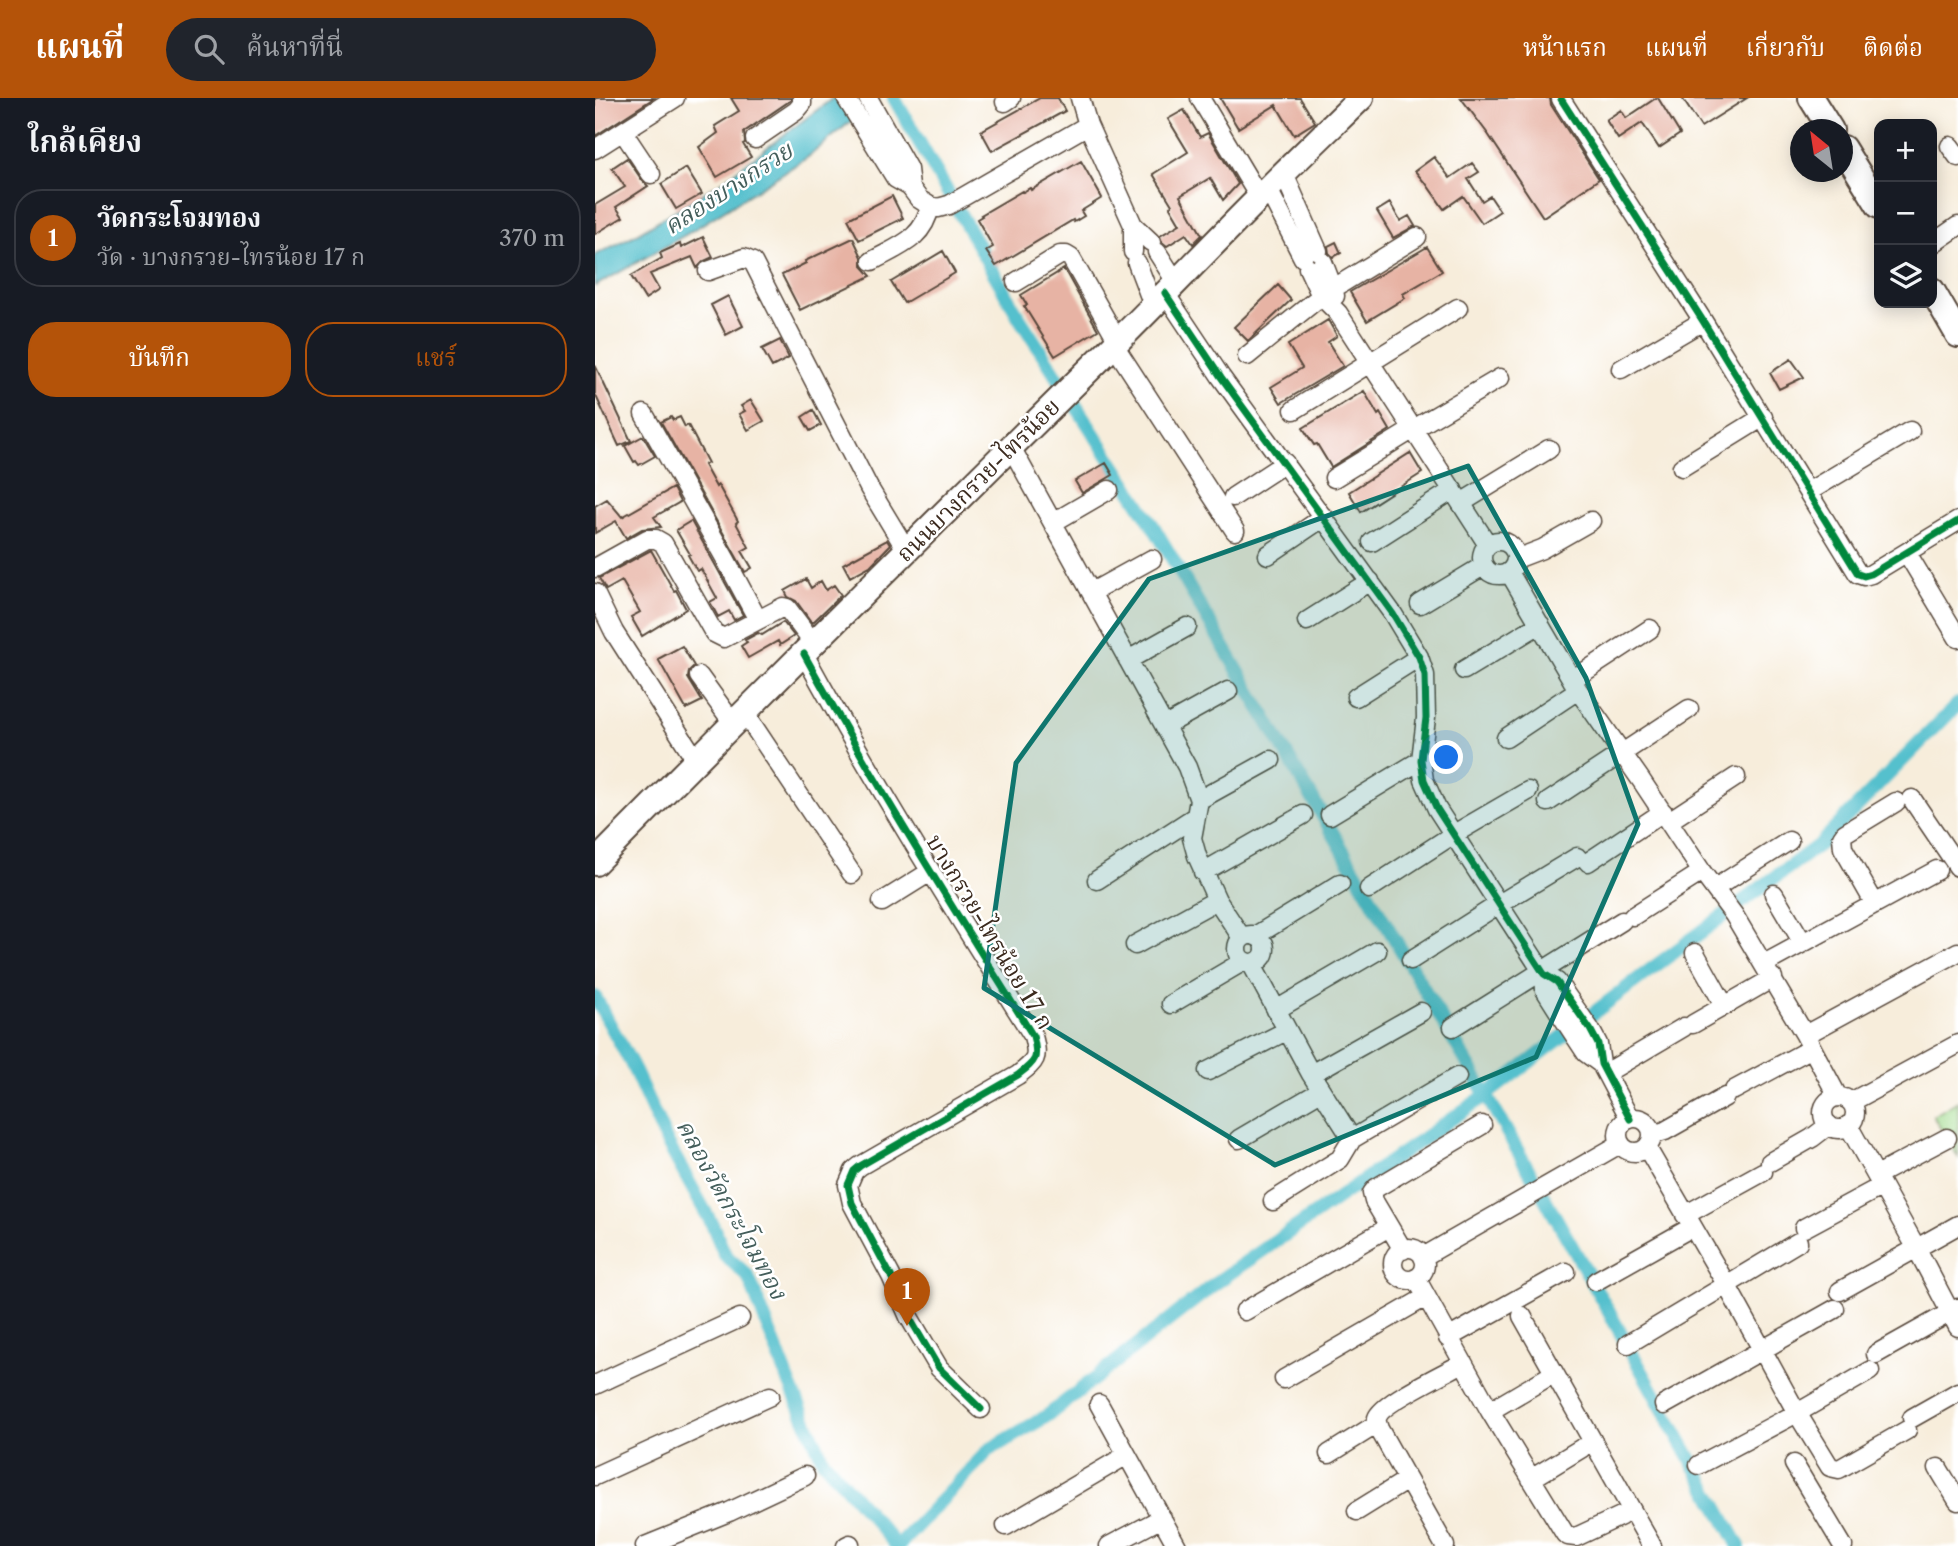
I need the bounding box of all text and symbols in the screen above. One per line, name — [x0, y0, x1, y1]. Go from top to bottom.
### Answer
search box — [166, 18, 656, 81]
text: แผนที่ — [35, 26, 124, 67]
icon: search — [190, 30, 228, 68]
text: ค้นหาที่นี่ — [246, 31, 343, 63]
text: หน้าแรก — [1523, 33, 1607, 62]
text: แผนที่ — [1645, 33, 1708, 62]
text: เกี่ยวกับ — [1746, 33, 1825, 62]
text: ติดต่อ — [1863, 33, 1923, 62]
north arrow — [1790, 119, 1853, 182]
map controls — [1874, 119, 1937, 308]
button: + — [1874, 119, 1937, 182]
text: ใกล้เคียง — [28, 123, 142, 160]
water label: คลองบางกรวย — [658, 135, 799, 240]
button: − — [1874, 182, 1937, 245]
text: วัดกระโจมทอง — [97, 202, 261, 234]
text: 1 — [48, 224, 58, 252]
text: 370 m — [499, 224, 565, 252]
text: วัด · บางกรวย-ไทรน้อย 17 ก — [97, 243, 365, 271]
button: layers — [1874, 245, 1937, 308]
button: บันทึก — [28, 322, 291, 397]
button: แชร์ — [305, 322, 567, 397]
street label: ถนนบางกรวย-ไทรน้อย — [889, 391, 1066, 568]
your location — [1429, 740, 1463, 774]
street label: บางกรวย-ไทรน้อย 17 ก — [921, 828, 1061, 1035]
water label: คลองวัดกระโจมทอง — [670, 1113, 796, 1305]
pin: 1 — [884, 1268, 930, 1326]

